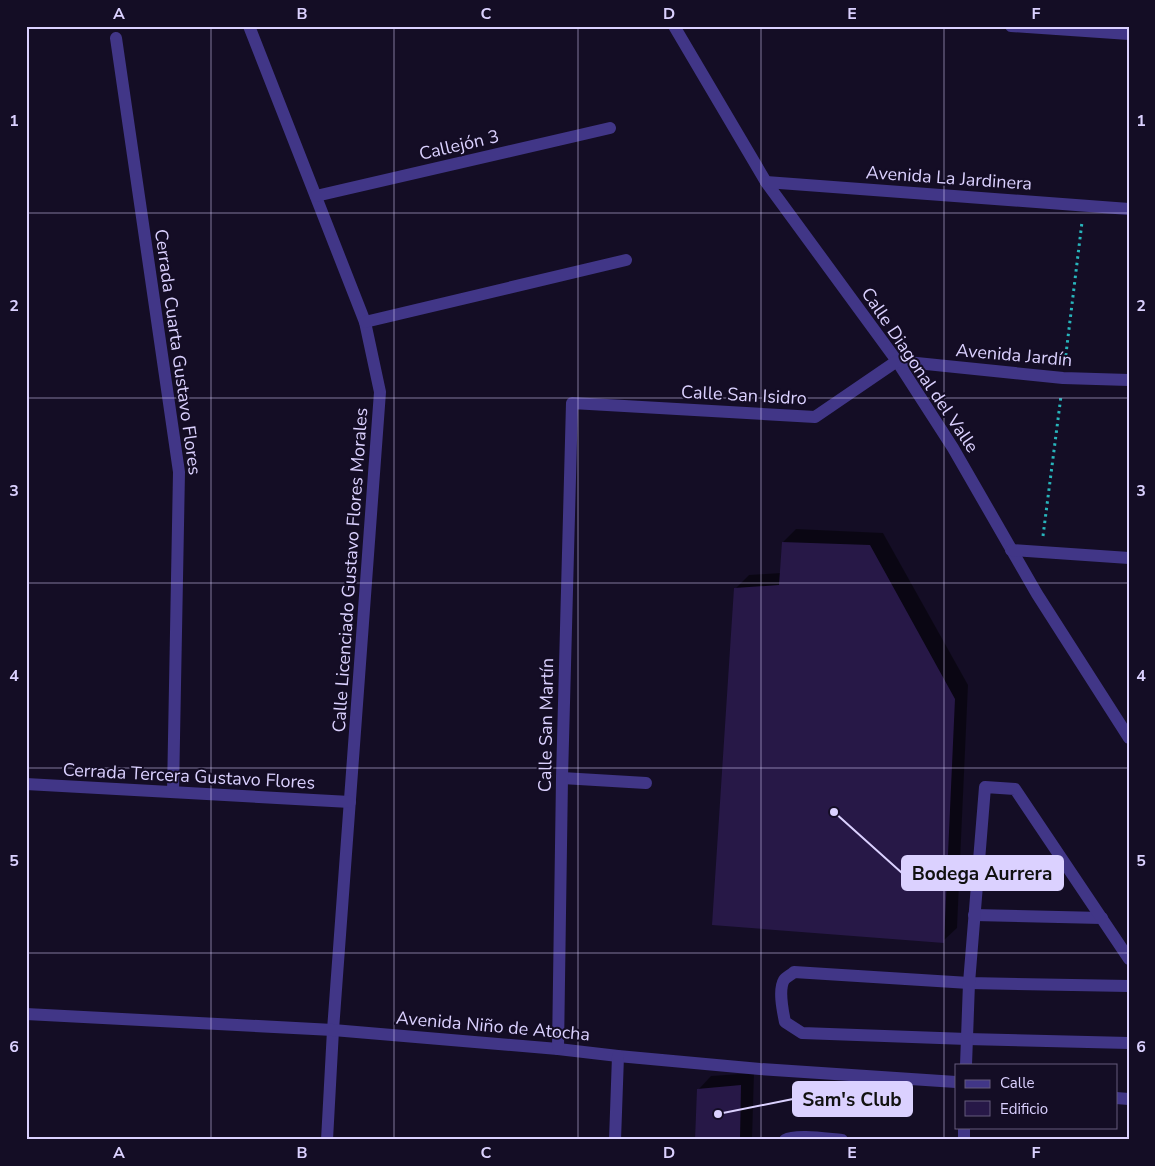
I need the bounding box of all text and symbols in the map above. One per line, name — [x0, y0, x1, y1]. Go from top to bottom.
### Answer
text: A — [113, 3, 125, 25]
text: B — [296, 3, 308, 25]
text: C — [481, 3, 492, 25]
text: D — [663, 3, 675, 25]
text: E — [847, 3, 857, 25]
text: F — [1032, 3, 1041, 25]
text: 1 — [9, 110, 19, 132]
text: 1 — [1136, 110, 1146, 132]
street label: Callejón 3 — [417, 124, 501, 166]
street label: Avenida La Jardinera — [865, 160, 1033, 196]
street label: Cerrada Cuarta Gustavo Flores — [149, 228, 207, 476]
street label: Calle Diagonal del Valle — [856, 283, 984, 457]
text: 2 — [9, 295, 19, 317]
text: 2 — [1136, 295, 1146, 317]
street label: Avenida Jardín — [955, 338, 1073, 372]
street label: Calle San Isidro — [681, 380, 807, 410]
street label: Calle Licenciado Gustavo Flores Morales — [327, 407, 373, 733]
text: 3 — [9, 480, 19, 502]
text: 3 — [1136, 480, 1146, 502]
street label: Calle San Martín — [533, 658, 559, 792]
text: 4 — [9, 665, 19, 687]
text: 4 — [1136, 665, 1146, 687]
street label: Cerrada Tercera Gustavo Flores — [62, 757, 316, 795]
text: 5 — [9, 850, 19, 872]
text: 5 — [1136, 850, 1146, 872]
callout: Bodega Aurrera — [902, 856, 1063, 890]
text: Bodega Aurrera — [912, 861, 1052, 887]
street label: Avenida Niño de Atocha — [395, 1006, 591, 1046]
text: 6 — [9, 1036, 19, 1058]
text: 6 — [1136, 1036, 1146, 1058]
legend — [955, 1064, 1118, 1128]
text: Calle — [1000, 1073, 1035, 1093]
callout: Sam's Club — [793, 1082, 912, 1116]
text: Sam's Club — [802, 1087, 902, 1113]
text: Edificio — [1000, 1099, 1048, 1119]
text: A — [113, 1142, 125, 1164]
text: B — [296, 1142, 308, 1164]
text: C — [481, 1142, 492, 1164]
text: D — [663, 1142, 675, 1164]
text: E — [847, 1142, 857, 1164]
text: F — [1032, 1142, 1041, 1164]

